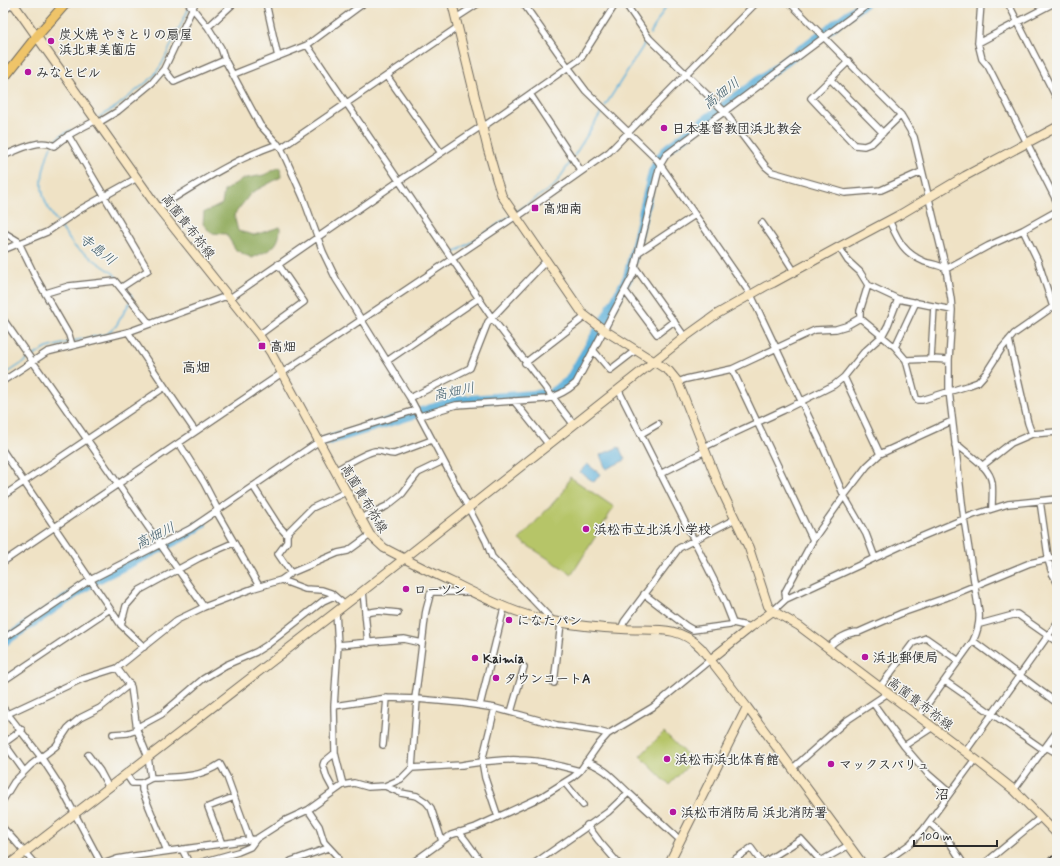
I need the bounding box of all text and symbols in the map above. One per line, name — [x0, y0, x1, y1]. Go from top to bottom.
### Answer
place label: 炭火焼 やきとりの扇屋 浜北東美薗店 — [59, 27, 193, 59]
marker: 炭火焼 やきとりの扇屋 浜北東美薗店 — [46, 36, 56, 46]
place label: みなとビル — [36, 65, 101, 82]
marker: みなとビル — [23, 67, 33, 77]
water label: 高畑川 — [699, 74, 744, 114]
place label: 日本基督教団浜北教会 — [672, 121, 802, 138]
marker: 日本基督教団浜北教会 — [659, 123, 669, 133]
street label: 高薗貴布祢線 — [157, 191, 219, 264]
place label: 高畑南 — [543, 201, 582, 218]
marker: 高畑南 — [530, 203, 540, 213]
water label: 寺島川 — [75, 230, 119, 270]
place label: 高畑 — [270, 339, 296, 356]
marker: 高畑 — [257, 341, 267, 351]
district label: 高畑 — [182, 359, 210, 377]
water label: 高畑川 — [432, 379, 477, 405]
street label: 高薗貴布祢線 — [336, 461, 392, 537]
water label: 高畑川 — [133, 519, 178, 553]
place label: 浜松市立北浜小学校 — [594, 522, 711, 539]
marker: 浜松市立北浜小学校 — [581, 524, 591, 534]
place label: ローソン — [414, 582, 466, 599]
marker: ローソン — [401, 584, 411, 594]
place label: になたパン — [517, 613, 582, 630]
marker: になたパン — [504, 615, 514, 625]
place label: 浜北郵便局 — [873, 650, 938, 667]
place label: Kaimia — [483, 651, 525, 668]
marker: 浜北郵便局 — [860, 652, 870, 662]
marker: Kaimia — [470, 653, 480, 663]
place label: タウンコートA — [504, 671, 591, 688]
marker: タウンコートA — [491, 673, 501, 683]
street label: 高薗貴布祢線 — [884, 674, 957, 735]
place label: 浜松市浜北体育館 — [675, 752, 779, 769]
marker: 浜松市浜北体育館 — [662, 754, 672, 764]
place label: マックスバリュ — [839, 757, 930, 774]
marker: マックスバリュ — [826, 759, 836, 769]
district label: 沼 — [935, 786, 949, 804]
place label: 浜松市消防局 浜北消防署 — [681, 805, 828, 822]
marker: 浜松市消防局 浜北消防署 — [668, 807, 678, 817]
scale bar — [914, 822, 997, 848]
text: 100 m — [920, 829, 952, 845]

